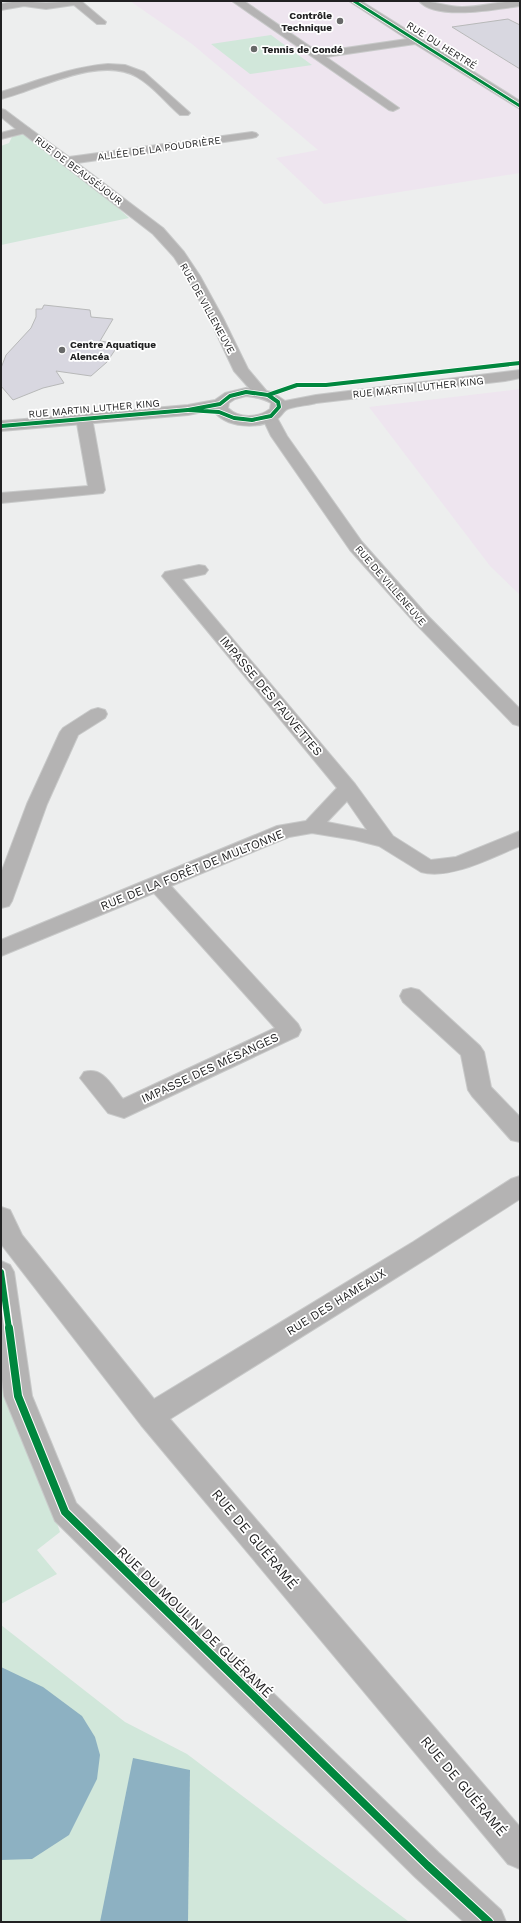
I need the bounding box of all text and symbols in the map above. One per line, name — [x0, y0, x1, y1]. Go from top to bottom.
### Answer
place label: Contrôle Technique — [281, 10, 332, 33]
marker: Contrôle Technique — [335, 16, 345, 26]
street label: RUE DU HERTRÉ — [405, 19, 479, 71]
marker: Tennis de Condé — [249, 44, 259, 54]
place label: Tennis de Condé — [262, 44, 343, 55]
street label: RUE DE BEAUSÉJOUR — [33, 134, 125, 207]
street label: ALLÉE DE LA POUDRIÈRE — [97, 134, 221, 163]
street label: RUE DE VILLENEUVE — [178, 261, 237, 355]
place label: Centre Aquatique Alencéa — [70, 339, 156, 362]
marker: Centre Aquatique Alencéa — [57, 345, 67, 355]
street label: RUE MARTIN LUTHER KING — [352, 375, 484, 400]
street label: RUE MARTIN LUTHER KING — [28, 397, 160, 420]
street label: RUE DE VILLENEUVE — [353, 543, 428, 627]
street label: IMPASSE DES FAUVETTES — [217, 633, 325, 759]
street label: RUE DE LA FORÊT DE MULTONNE — [98, 827, 286, 913]
street label: IMPASSE DES MÉSANGES — [139, 1030, 281, 1106]
street label: RUE DES HAMEAUX — [284, 1266, 388, 1338]
street label: RUE DE GUÉRAMÉ — [209, 1486, 301, 1592]
street label: RUE DU MOULIN DE GUÉRAMÉ — [114, 1543, 276, 1701]
street label: RUE DE GUÉRAMÉ — [418, 1733, 510, 1839]

